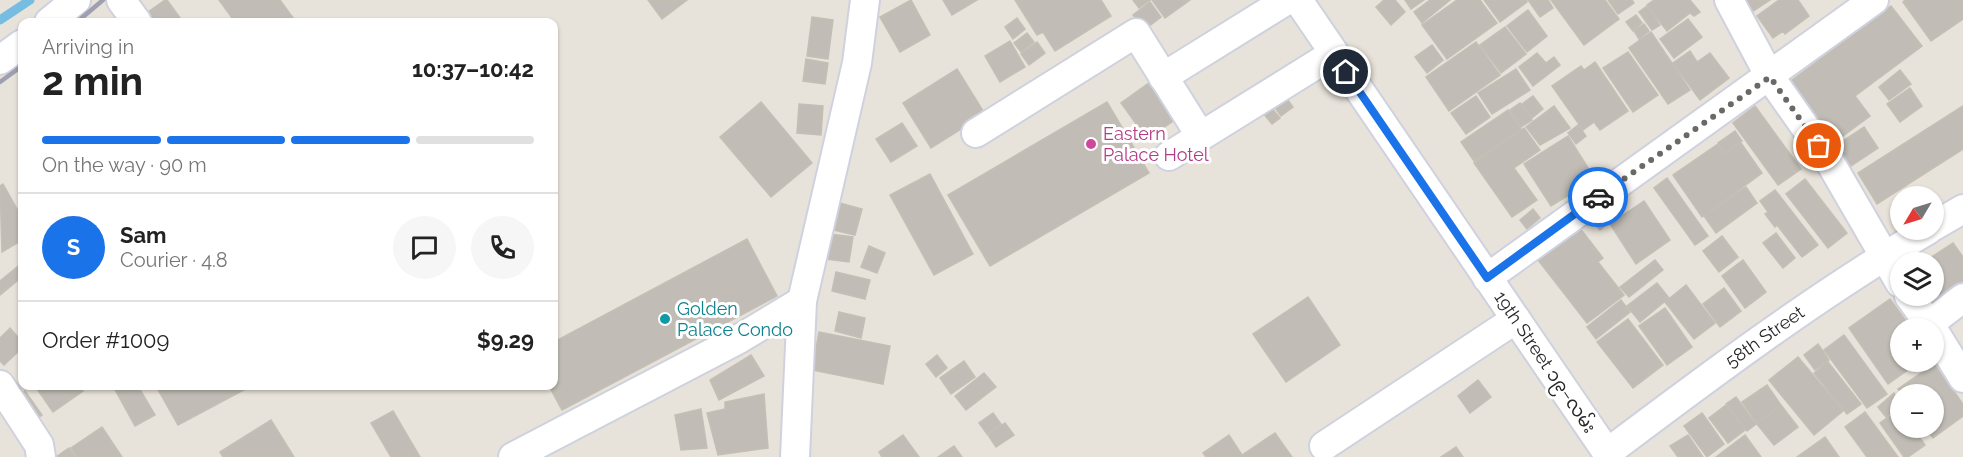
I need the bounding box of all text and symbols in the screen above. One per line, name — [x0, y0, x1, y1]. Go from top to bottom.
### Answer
text: Arriving in — [42, 35, 134, 59]
pin — [1320, 46, 1371, 97]
icon: home — [1329, 55, 1362, 88]
text: 10:37–10:42 — [412, 56, 534, 82]
text: 2 min — [42, 58, 143, 104]
pin — [1793, 120, 1844, 171]
place label: Eastern Palace Hotel — [1103, 123, 1209, 165]
icon: bag — [1802, 129, 1835, 162]
marker: Eastern Palace Hotel — [1084, 137, 1098, 151]
text: On the way · 90 m — [42, 153, 207, 177]
courier — [1568, 167, 1628, 227]
icon: car — [1582, 181, 1615, 214]
north arrow — [1890, 186, 1944, 240]
map controls — [1890, 186, 1944, 438]
button: chat — [393, 216, 456, 279]
button: phone — [471, 216, 534, 279]
text: Sam — [120, 222, 167, 248]
text: S — [67, 234, 80, 260]
text: Courier · 4.8 — [120, 248, 228, 272]
button: layers — [1890, 252, 1944, 306]
street label: 19th Street ၁၉−လမ်း — [1486, 286, 1602, 439]
place label: Golden Palace Condo — [677, 298, 793, 340]
street label: 58th Street — [1721, 301, 1808, 371]
marker: Golden Palace Condo — [658, 312, 672, 326]
button: + — [1890, 318, 1944, 372]
text: Order #1009 — [42, 327, 169, 353]
text: $9.29 — [477, 327, 534, 353]
button: − — [1890, 384, 1944, 438]

